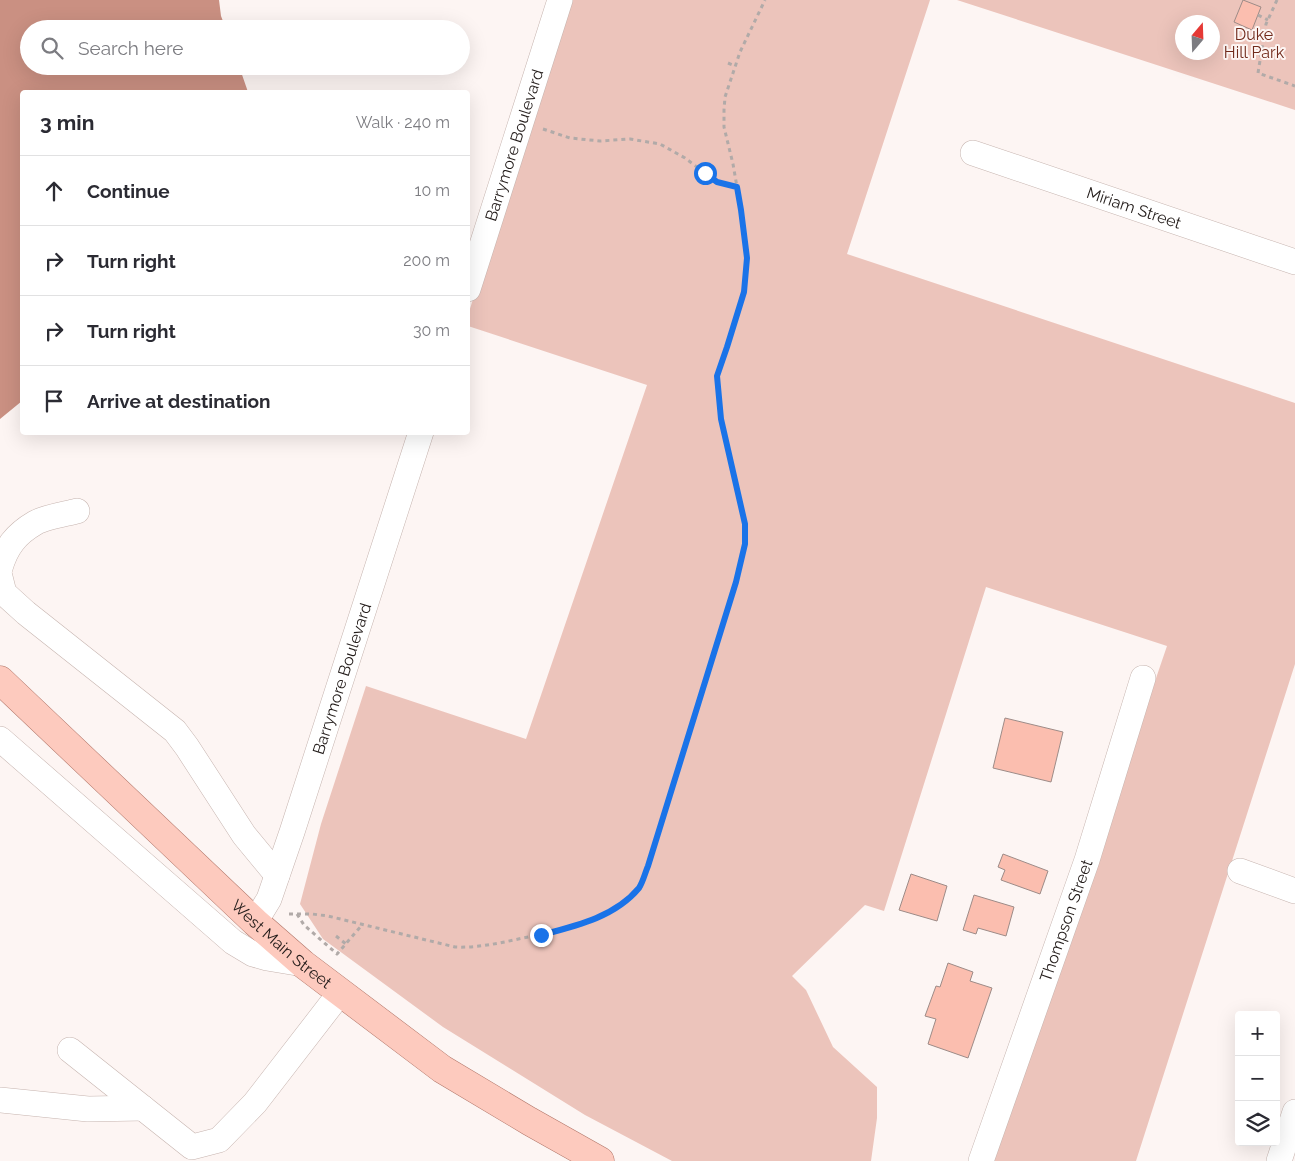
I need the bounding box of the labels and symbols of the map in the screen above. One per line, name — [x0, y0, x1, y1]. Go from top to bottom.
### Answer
north arrow — [1175, 15, 1220, 60]
park label: Duke Hill Park — [1224, 25, 1285, 62]
street label: Barrymore Boulevard — [481, 67, 547, 223]
route start — [694, 162, 717, 185]
street label: Miriam Street — [1084, 183, 1184, 233]
street label: Barrymore Boulevard — [309, 601, 375, 757]
street label: Thompson Street — [1036, 856, 1097, 984]
street label: West Main Street — [227, 896, 336, 993]
route end — [530, 924, 553, 947]

